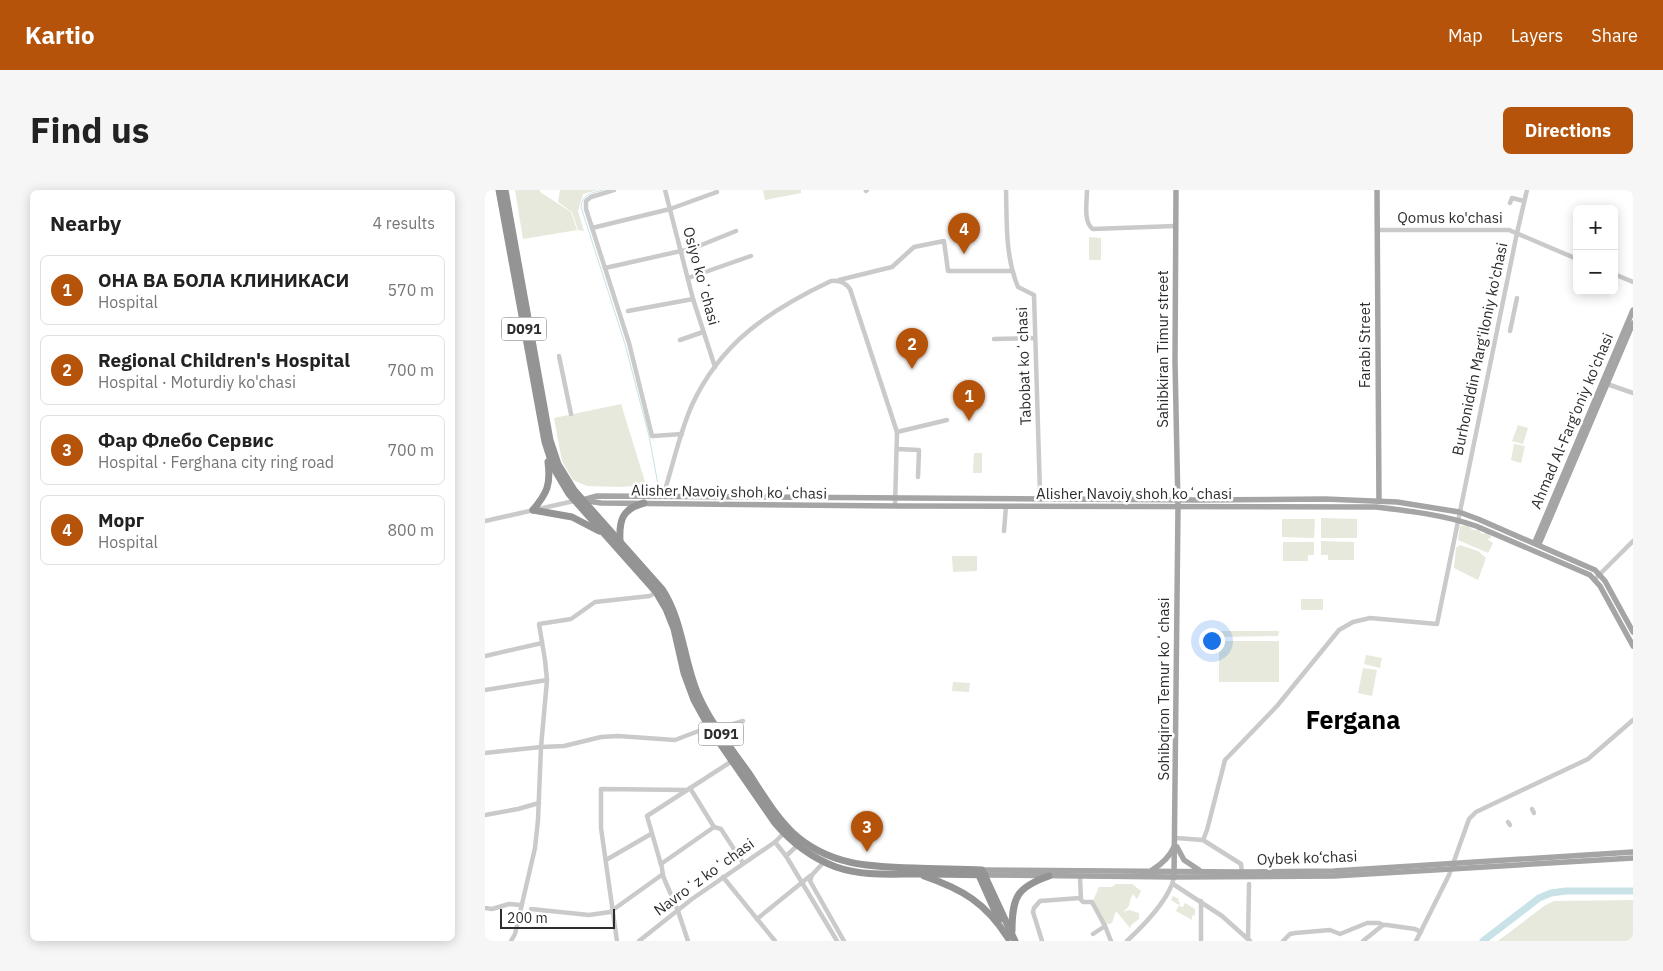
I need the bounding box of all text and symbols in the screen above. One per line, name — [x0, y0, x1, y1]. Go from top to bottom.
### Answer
text: Kartio — [25, 19, 95, 51]
text: Map — [1448, 24, 1483, 47]
text: Layers — [1511, 24, 1563, 47]
text: Share — [1591, 24, 1638, 47]
text: Find us — [30, 107, 149, 153]
button: Directions — [1503, 107, 1633, 154]
map controls — [1573, 205, 1618, 295]
button: + — [1573, 205, 1618, 250]
street label: Qomus ko'chasi — [1397, 208, 1503, 227]
text: Nearby — [50, 209, 121, 237]
text: 4 results — [372, 213, 435, 233]
pin: 4 — [948, 213, 980, 254]
street label: Osiyo koʻchasi — [679, 225, 724, 327]
street label: Burhoniddin Marg'iloniy ko'chasi — [1448, 241, 1511, 457]
button: − — [1573, 250, 1618, 295]
text: ОНА ВА БОЛА КЛИНИКАСИ — [98, 268, 349, 292]
street label: Sahibkiran Timur street — [1153, 270, 1172, 428]
text: 1 — [62, 280, 72, 300]
text: 570 m — [387, 280, 434, 300]
text: Hospital — [98, 292, 158, 312]
street label: Farabi Street — [1355, 302, 1374, 388]
street label: Tabobat koʻchasi — [1012, 307, 1035, 425]
road number: D091 — [501, 318, 547, 340]
pin: 2 — [896, 328, 928, 369]
street label: Ahmad Al-Farg'oniy ko'chasi — [1526, 330, 1617, 512]
text: Regional Children's Hospital — [98, 348, 350, 372]
text: 2 — [62, 360, 72, 380]
text: 700 m — [387, 360, 434, 380]
text: Hospital · Moturdiy ko'chasi — [98, 372, 296, 392]
pin: 1 — [953, 380, 985, 421]
text: Фар Флебо Сервис — [98, 428, 274, 452]
text: 3 — [62, 440, 72, 460]
text: 700 m — [387, 440, 434, 460]
text: Hospital · Ferghana city ring road — [98, 452, 334, 472]
street label: Alisher Navoiy shoh koʻchasi — [631, 480, 827, 503]
street label: Alisher Navoiy shoh koʻchasi — [1036, 484, 1232, 503]
text: Морг — [98, 508, 144, 532]
text: 4 — [62, 520, 72, 540]
text: 800 m — [387, 520, 434, 540]
text: Hospital — [98, 532, 158, 552]
street label: Sohibqiron Temur koʻchasi — [1154, 597, 1173, 781]
your location — [1199, 628, 1225, 654]
district label: Fergana — [1306, 703, 1400, 736]
road number: D091 — [699, 722, 743, 746]
pin: 3 — [851, 811, 883, 852]
street label: Navroʻz koʻchasi — [650, 834, 758, 919]
street label: Oybek ko‘chasi — [1256, 846, 1358, 869]
scale bar — [500, 906, 615, 929]
text: 200 m — [507, 909, 548, 927]

